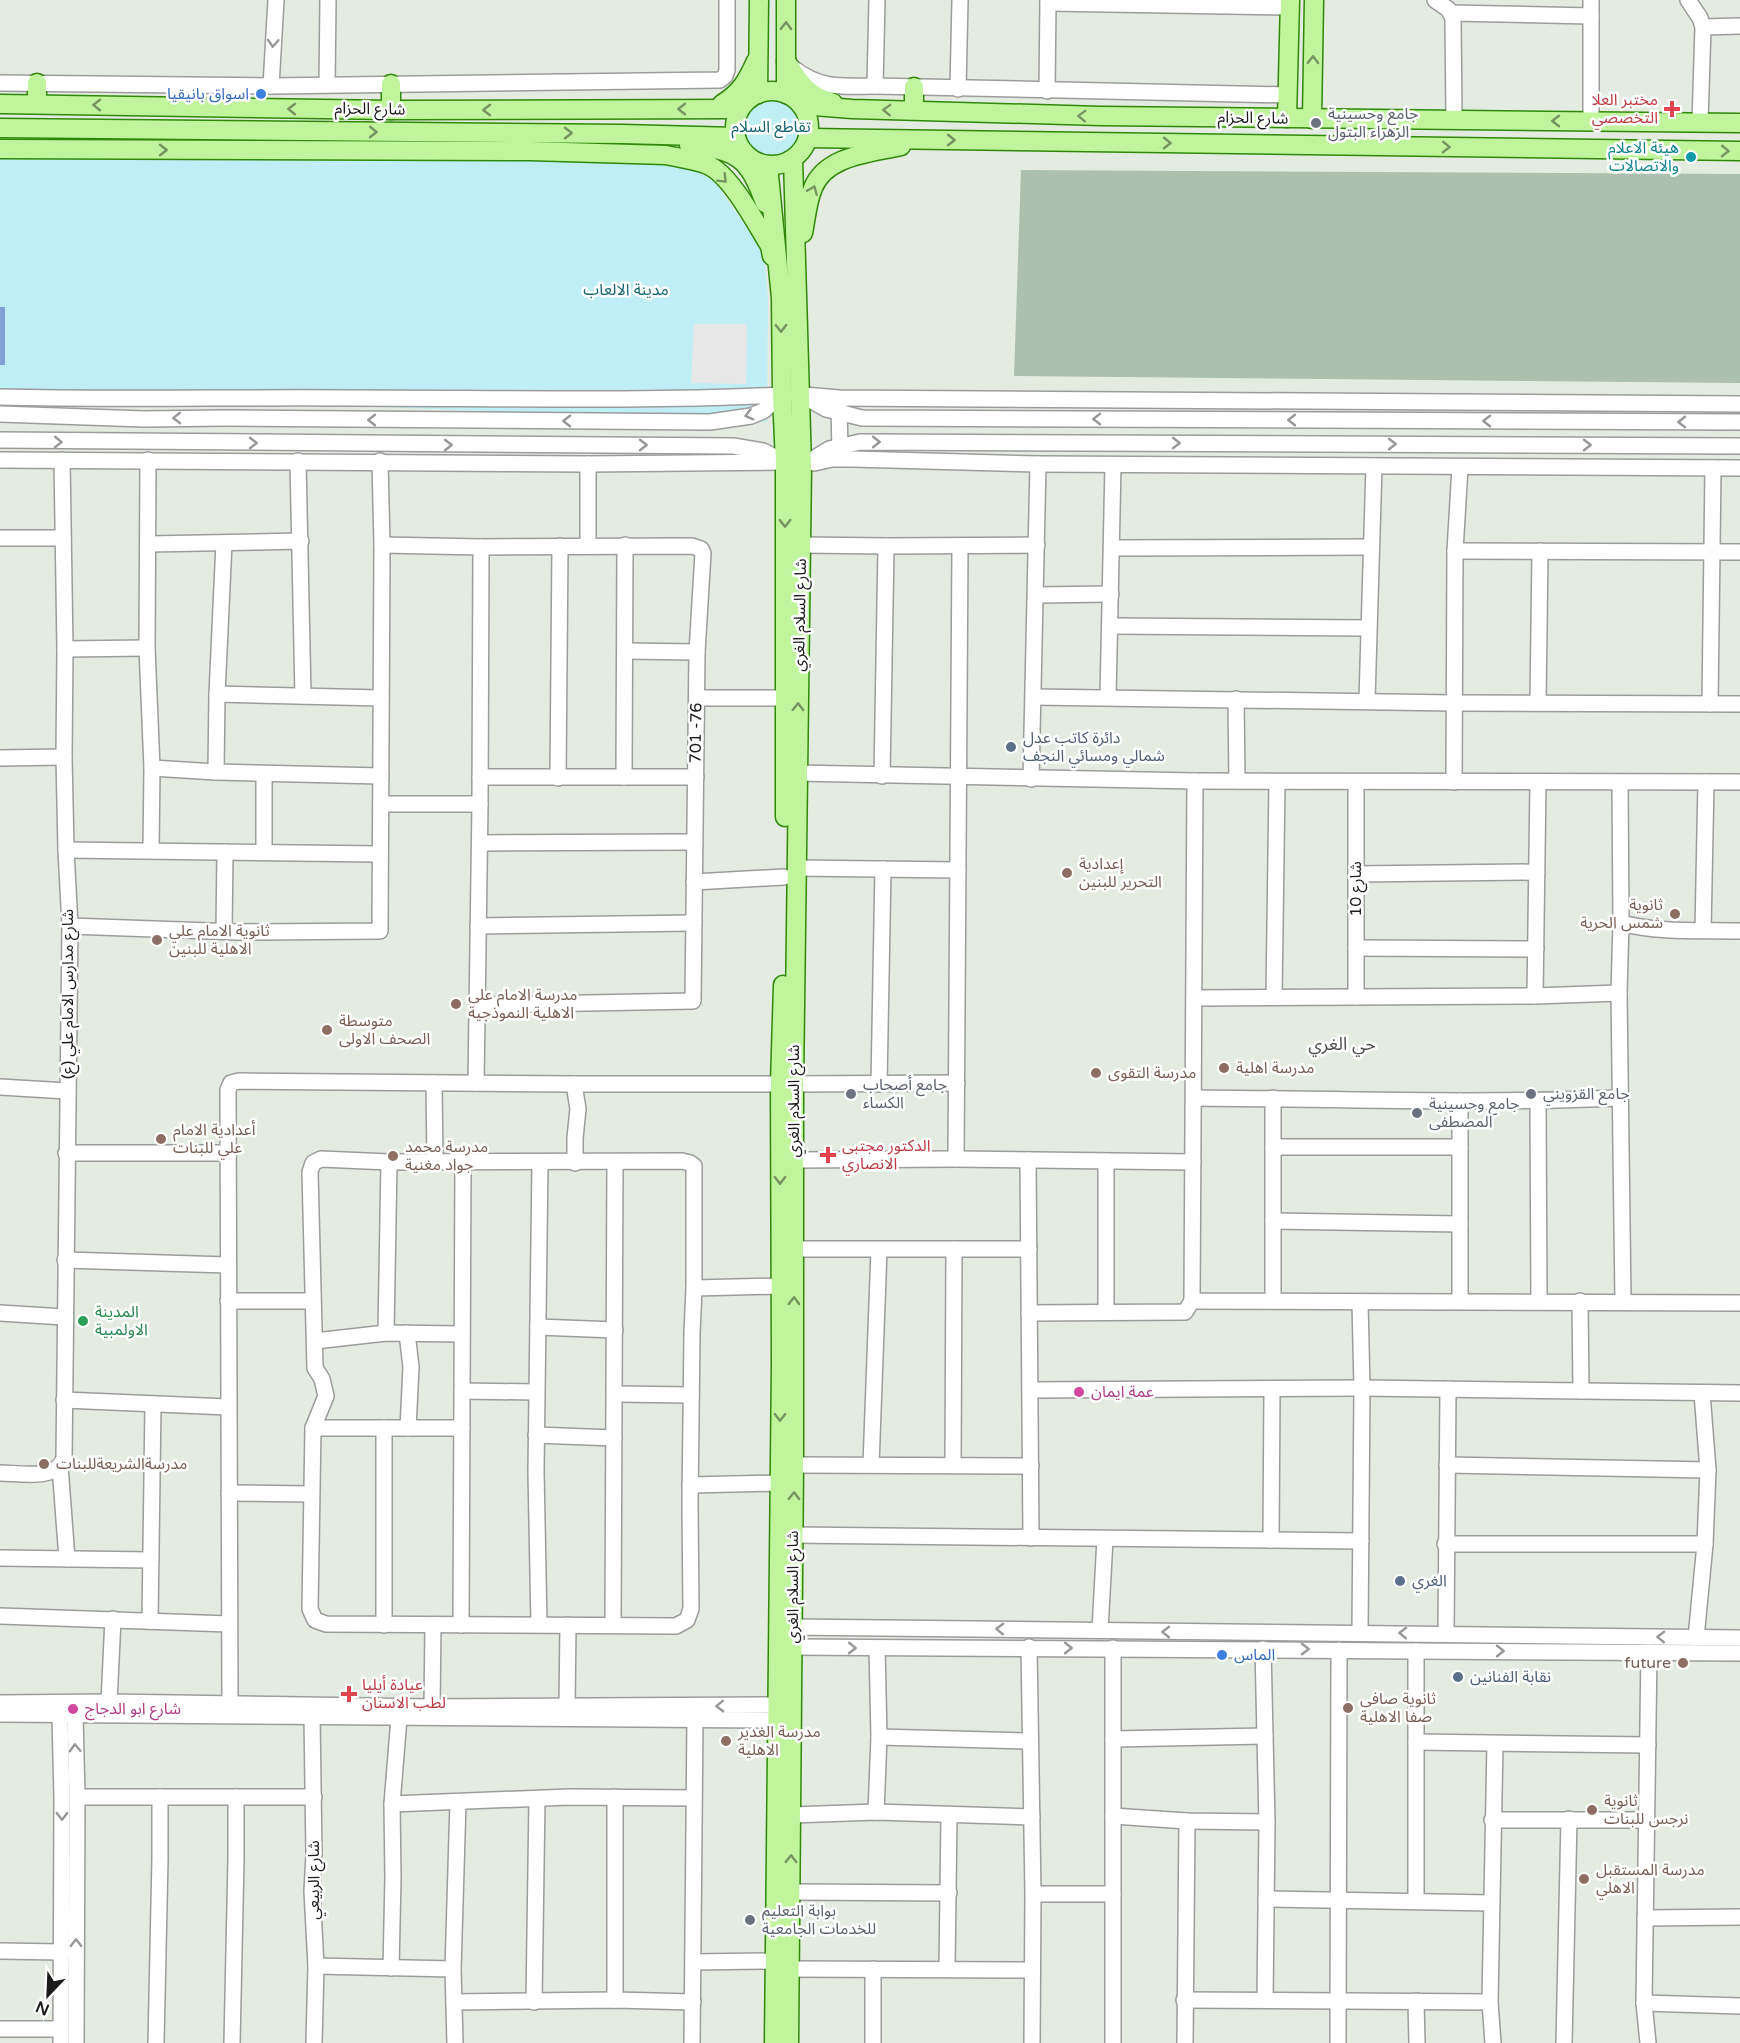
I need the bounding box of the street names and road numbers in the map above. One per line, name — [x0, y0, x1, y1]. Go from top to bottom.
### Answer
street label: شارع الحزام — [334, 98, 406, 122]
street label: شارع الحزام — [1217, 107, 1289, 131]
street label: شارع السلام الغري — [789, 558, 813, 672]
street label: 701 -76 — [685, 703, 707, 763]
street label: شارع 10 — [1346, 861, 1368, 917]
street label: شارع مدارس الامام علي (ع) — [58, 909, 80, 1079]
street label: شارع السلام الغري — [784, 1044, 806, 1158]
street label: شارع السلام الغري — [783, 1530, 805, 1644]
street label: شارع الربيعي — [304, 1840, 326, 1920]

